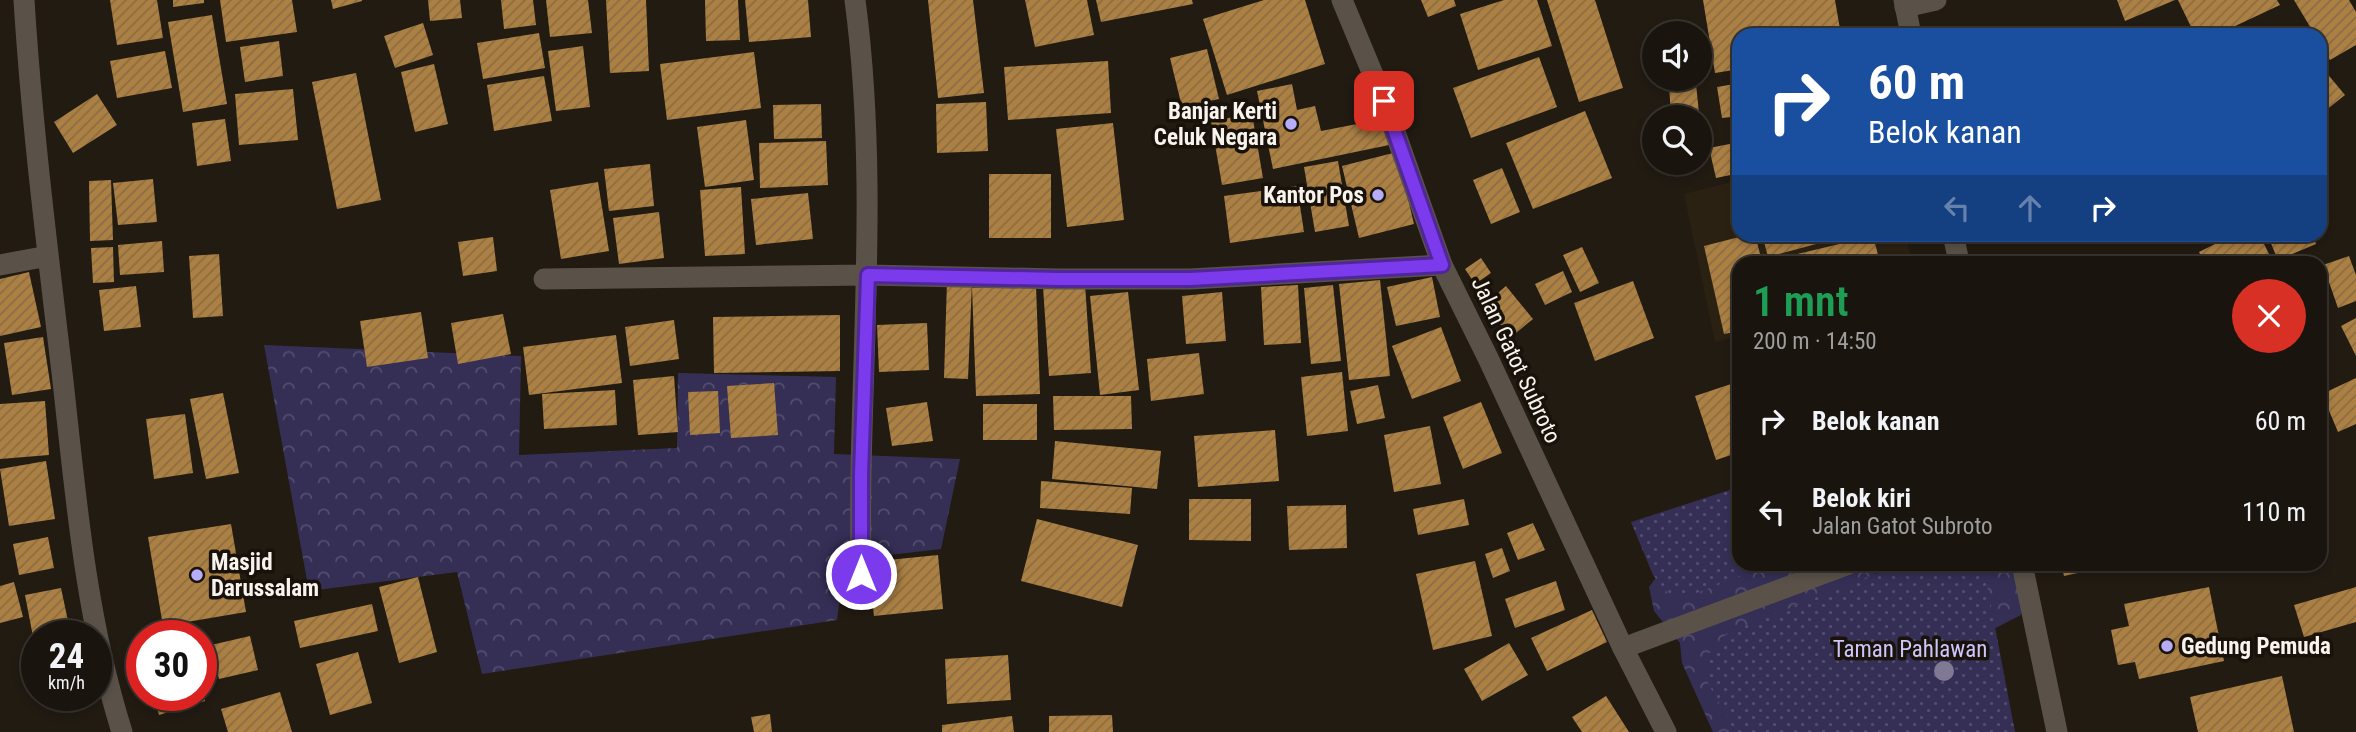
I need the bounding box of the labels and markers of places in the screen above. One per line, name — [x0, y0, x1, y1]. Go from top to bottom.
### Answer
pin — [1354, 71, 1414, 131]
place label: Banjar Kerti Celuk Negara — [1154, 98, 1277, 151]
marker: Banjar Kerti Celuk Negara — [1283, 116, 1299, 132]
place label: Kantor Pos — [1263, 182, 1364, 209]
marker: Kantor Pos — [1370, 187, 1386, 203]
place label: Masjid Darussalam — [211, 549, 319, 602]
marker: Masjid Darussalam — [189, 567, 205, 583]
place label: Gedung Pemuda — [2181, 633, 2331, 660]
marker: Gedung Pemuda — [2159, 638, 2175, 654]

